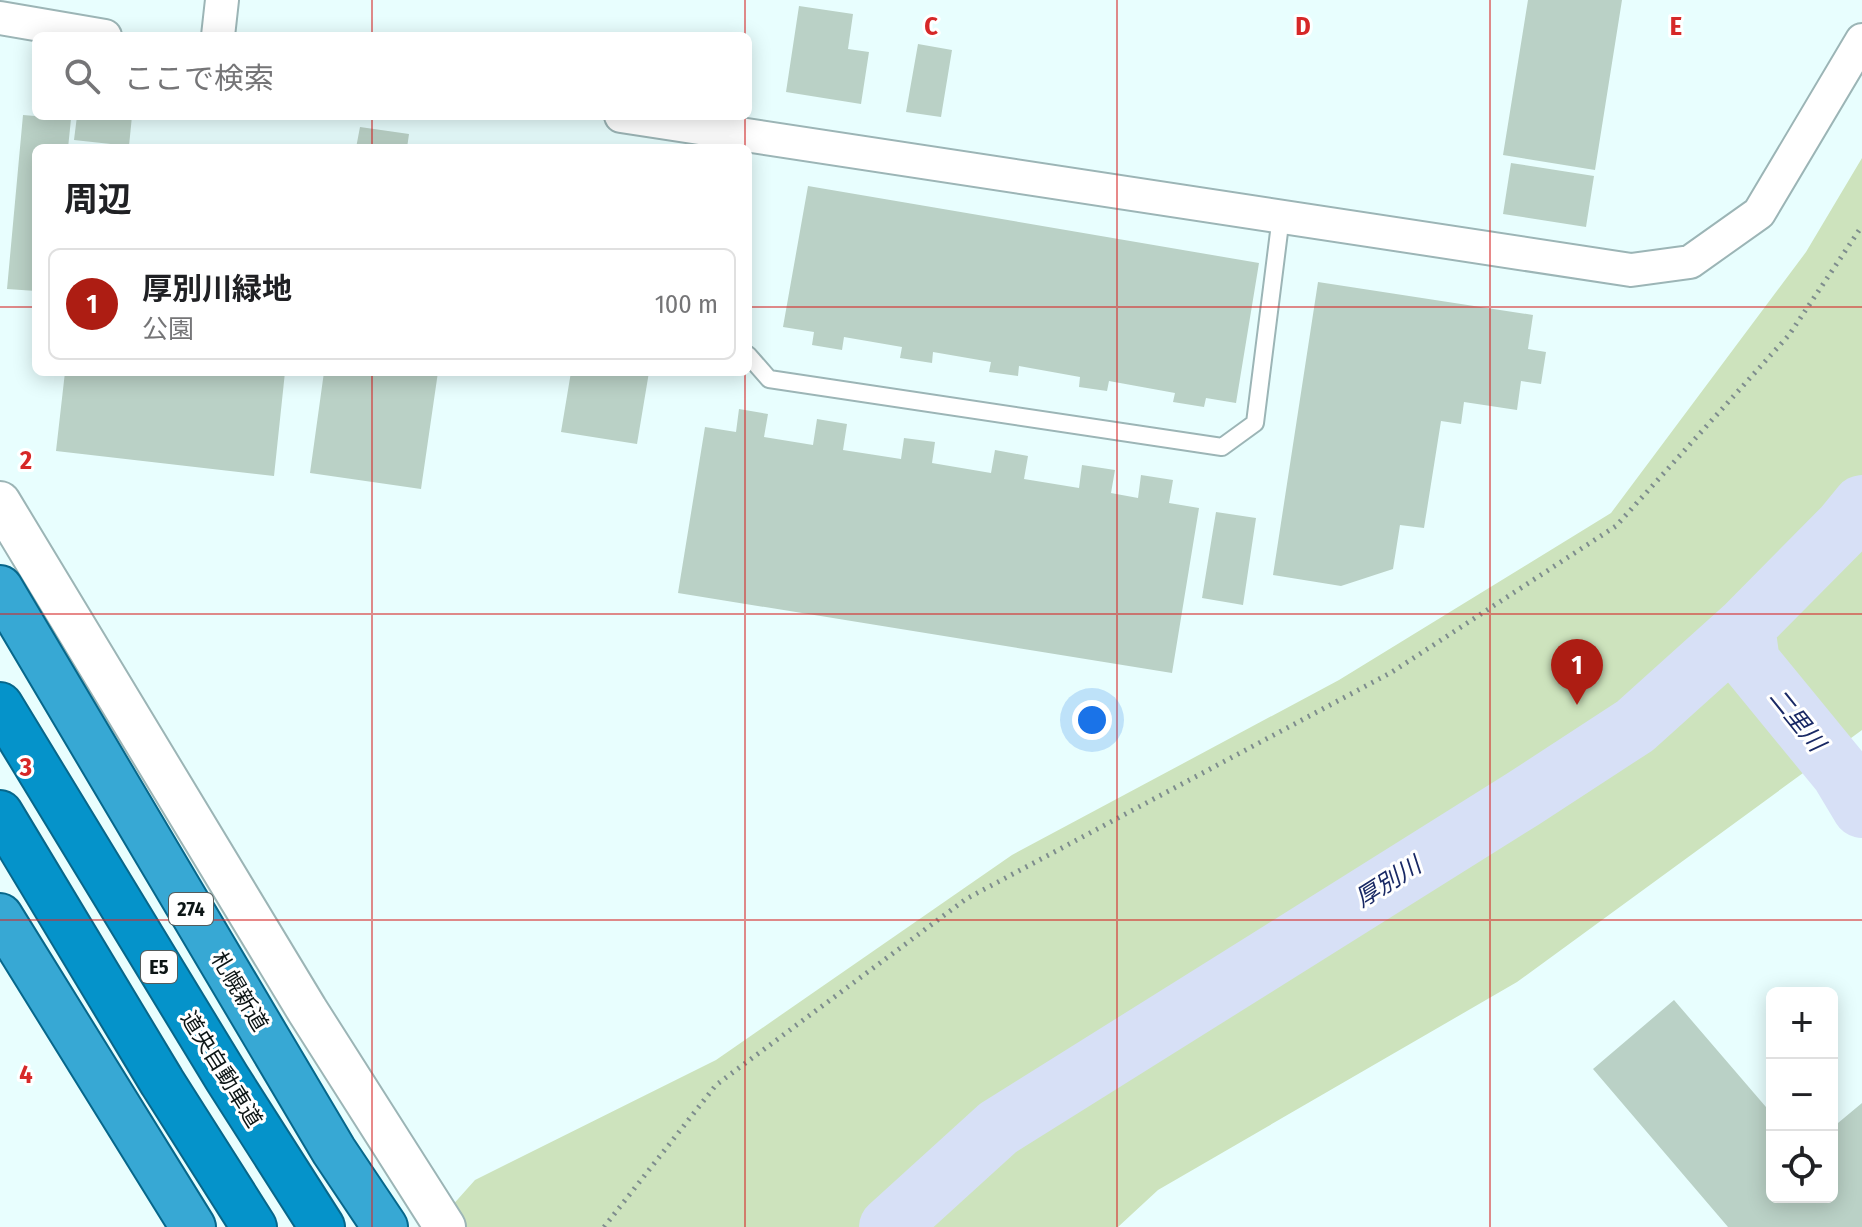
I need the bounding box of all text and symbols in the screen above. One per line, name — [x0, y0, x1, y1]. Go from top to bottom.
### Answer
text: C — [924, 11, 938, 42]
text: D — [1295, 11, 1311, 42]
text: E — [1670, 11, 1682, 42]
search box — [32, 32, 752, 120]
icon: search — [60, 54, 104, 98]
text: ここで検索 — [124, 61, 274, 97]
text: 周辺 — [64, 179, 132, 220]
text: 厚別川緑地 — [142, 271, 292, 307]
text: 1 — [87, 289, 98, 320]
text: 100 m — [655, 289, 718, 320]
text: 公園 — [142, 314, 194, 345]
text: 2 — [19, 445, 32, 476]
pin: 1 — [1551, 639, 1603, 705]
water label: 二里川 — [1763, 683, 1832, 759]
your location — [1072, 700, 1112, 740]
text: 3 — [19, 752, 32, 783]
water label: 厚別川 — [1350, 849, 1428, 913]
road number: 274 — [169, 893, 213, 925]
street label: 札幌新道 — [205, 947, 274, 1036]
road number: E5 — [141, 951, 177, 983]
map controls — [1766, 987, 1838, 1203]
button: + — [1766, 987, 1838, 1059]
street label: 道央自動車道 — [175, 1006, 268, 1132]
text: 4 — [19, 1059, 33, 1090]
button: − — [1766, 1059, 1838, 1131]
button: locate — [1766, 1131, 1838, 1203]

